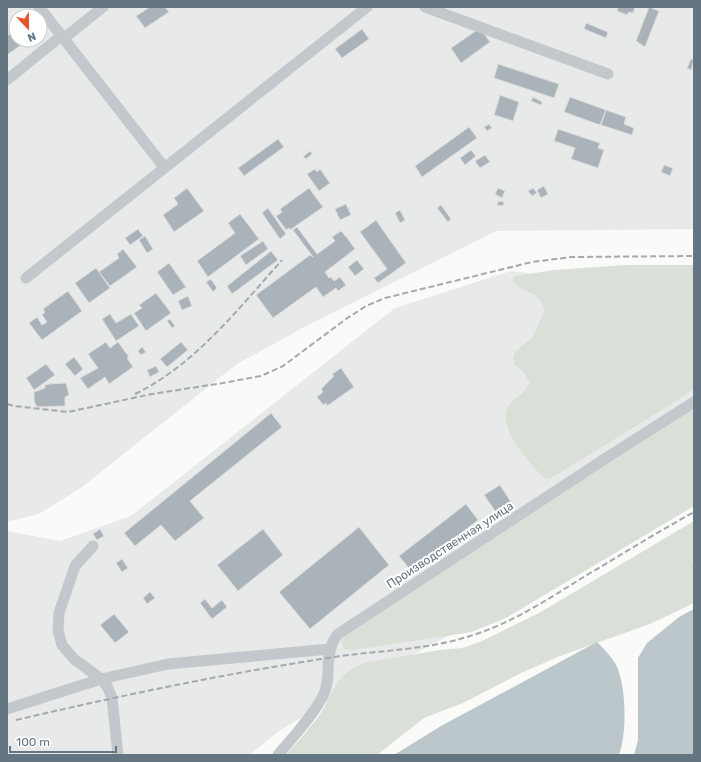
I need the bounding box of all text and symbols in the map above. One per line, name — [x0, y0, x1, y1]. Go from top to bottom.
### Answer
north arrow — [8, 8, 48, 48]
text: N — [25, 29, 38, 44]
street label: Производственная улица — [384, 499, 516, 591]
scale bar — [10, 728, 116, 754]
text: 100 m — [16, 735, 50, 749]

